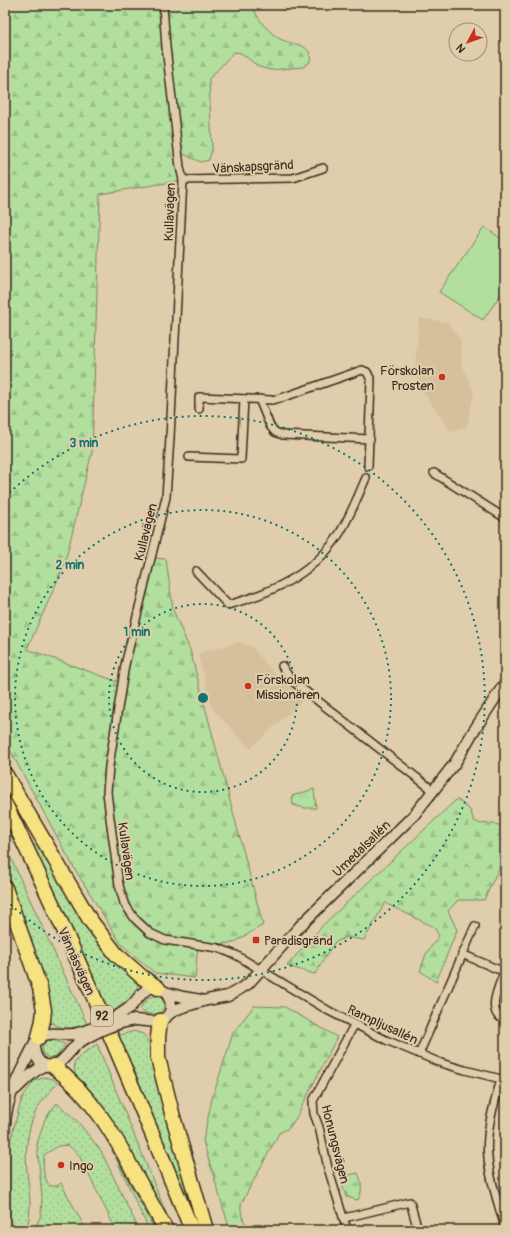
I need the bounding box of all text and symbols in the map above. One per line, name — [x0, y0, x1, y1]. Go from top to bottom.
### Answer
north arrow — [448, 22, 488, 62]
text: N — [453, 41, 468, 55]
street label: Vänskapsgränd — [212, 157, 294, 177]
street label: Kullavägen — [161, 182, 179, 242]
place label: Förskolan Prosten — [380, 363, 434, 394]
marker: Förskolan Prosten — [437, 372, 447, 382]
text: 3 min — [70, 436, 99, 451]
street label: Kullavägen — [131, 502, 161, 563]
text: 2 min — [56, 558, 85, 573]
text: 1 min — [124, 625, 151, 640]
place label: Förskolan Missionären — [256, 672, 320, 703]
marker: Förskolan Missionären — [243, 681, 253, 691]
centre of rings — [196, 691, 210, 705]
street label: Umedalsallén — [329, 817, 394, 880]
street label: Kullavägen — [114, 821, 138, 881]
street label: Vännäsvägen — [54, 925, 98, 998]
place label: Paradisgränd — [264, 933, 333, 949]
marker: Paradisgränd — [251, 935, 261, 945]
street label: Rampljusallén — [345, 1002, 420, 1048]
road number: 92 — [91, 1006, 113, 1026]
street label: Honungsvägen — [317, 1103, 353, 1185]
place label: Ingo — [69, 1158, 94, 1174]
marker: Ingo — [56, 1160, 66, 1170]

